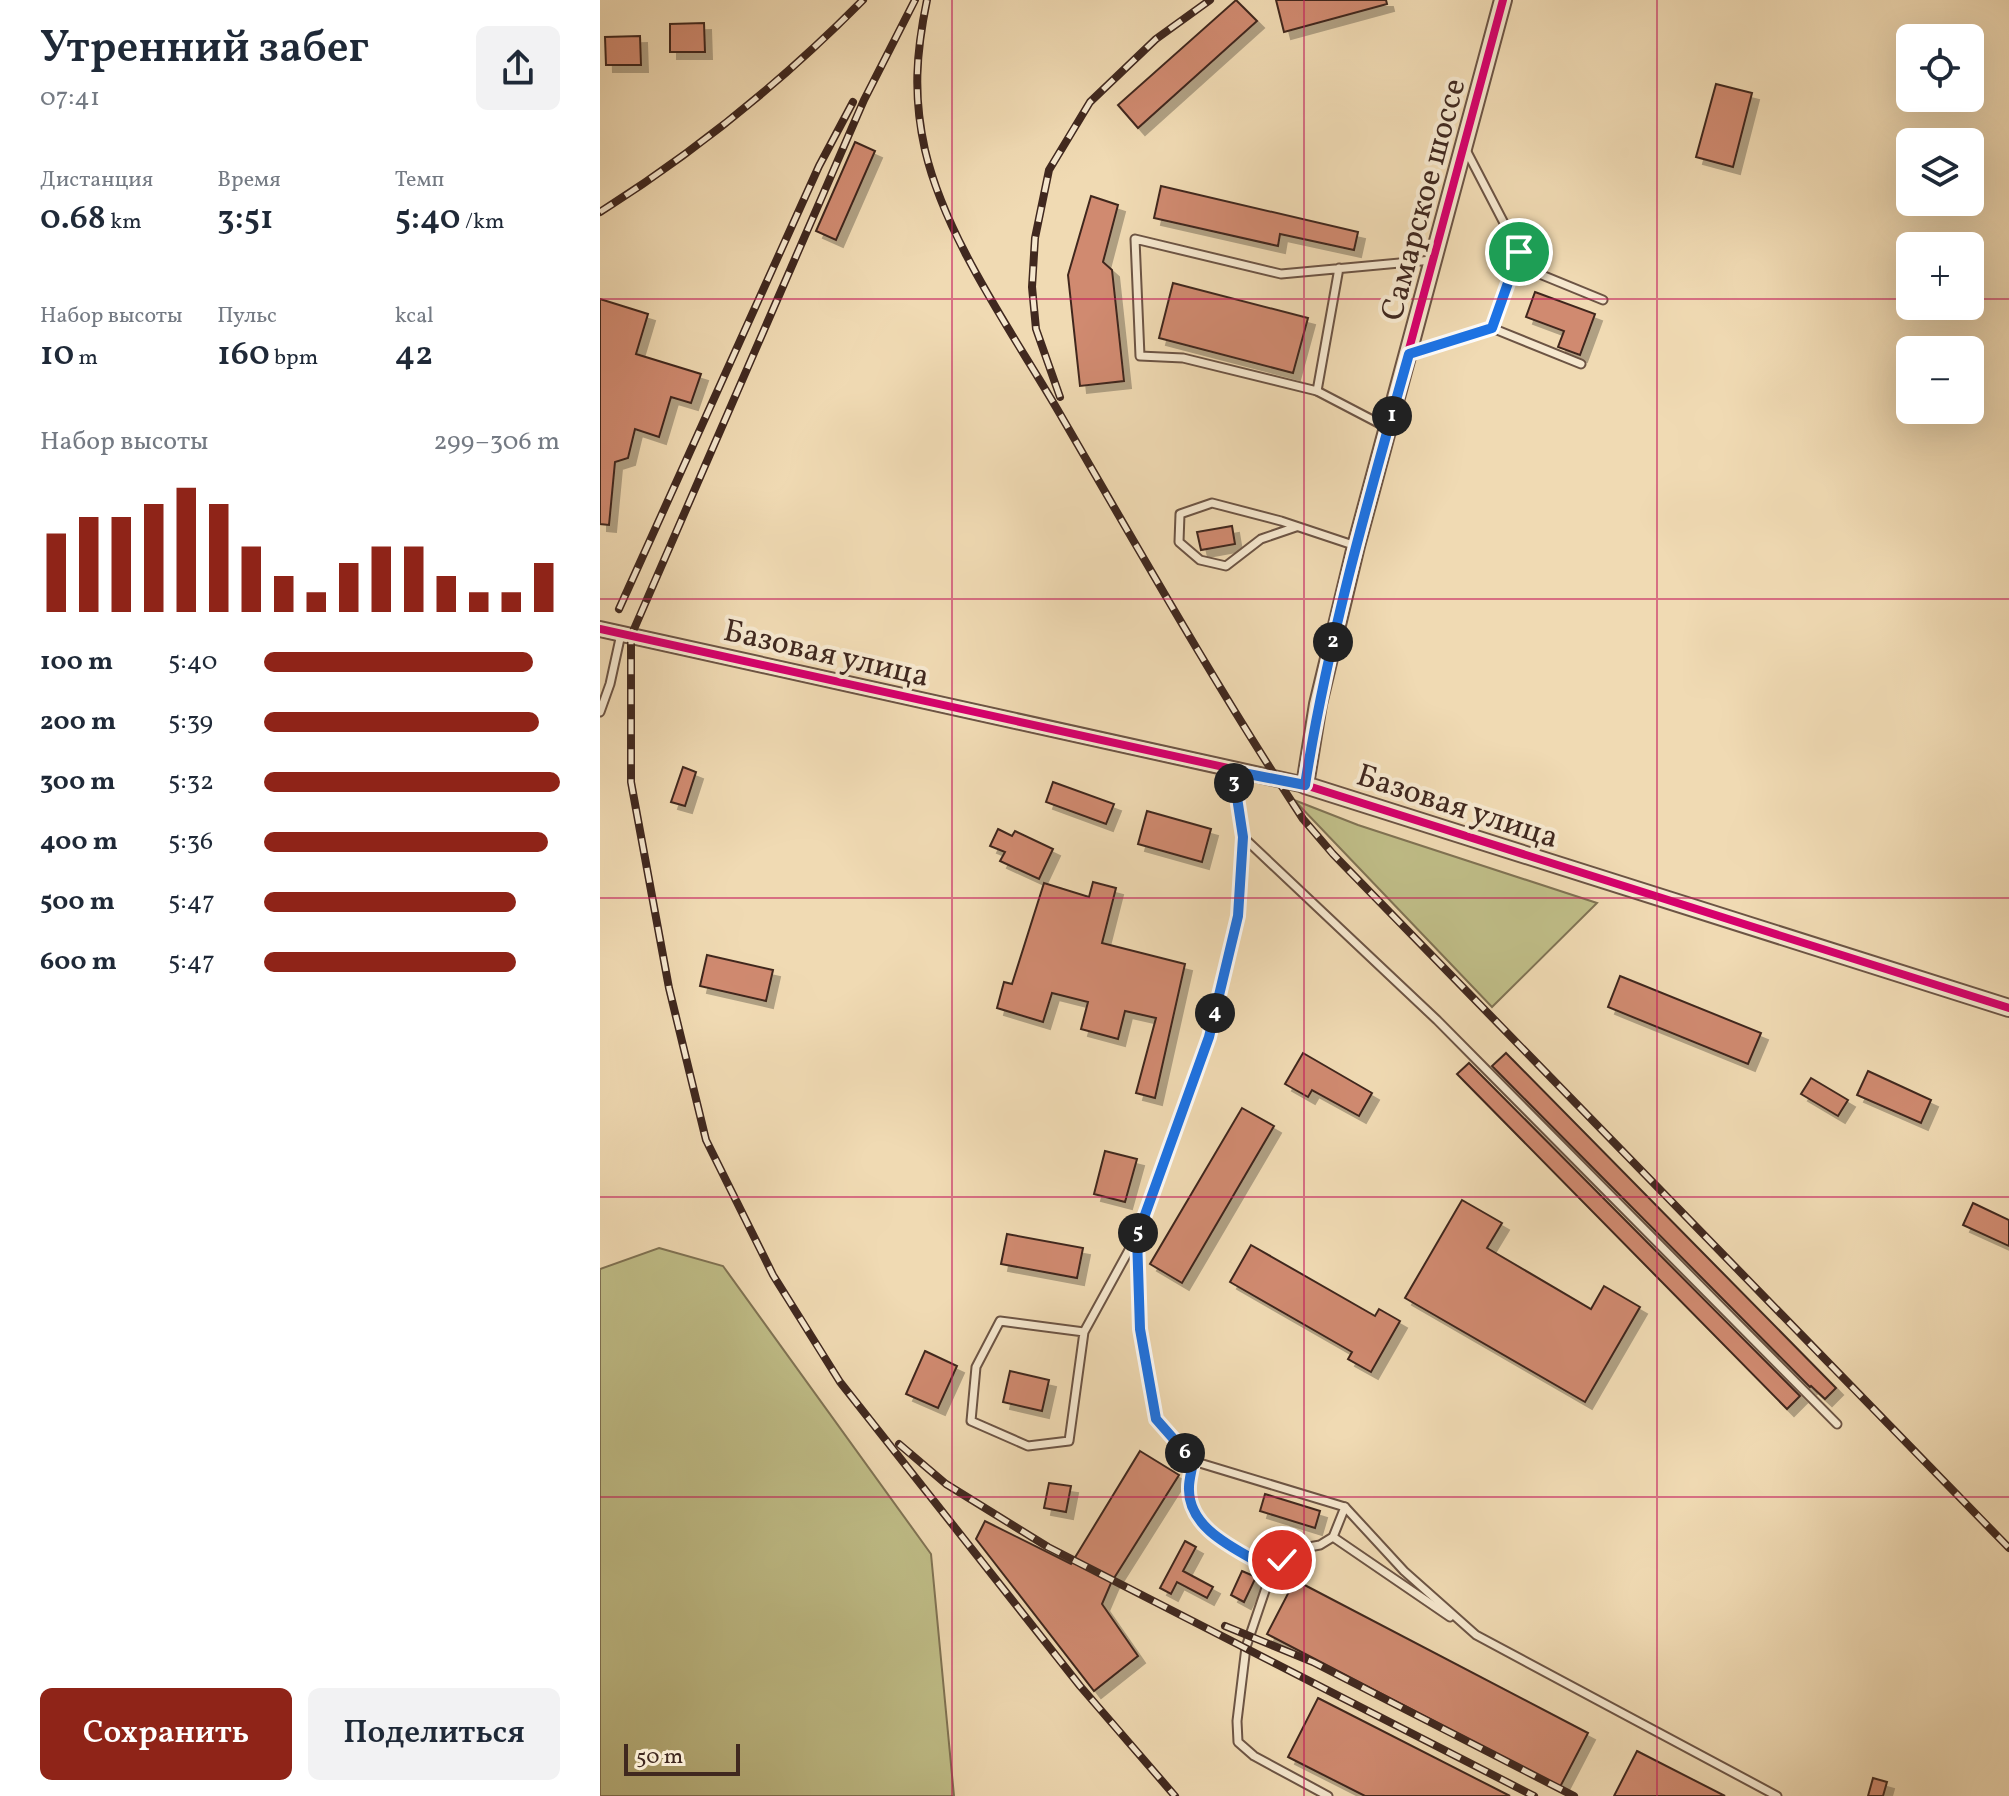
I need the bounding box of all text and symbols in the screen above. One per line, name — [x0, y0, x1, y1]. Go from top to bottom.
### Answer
text: Утренний забег — [40, 19, 369, 80]
map controls — [1896, 24, 1984, 424]
button: locate — [1896, 24, 1984, 112]
button: share — [476, 26, 560, 110]
street label: Самарское шоссе — [1372, 74, 1478, 326]
text: 07:41 — [40, 80, 100, 116]
button: layers — [1896, 128, 1984, 216]
text: Дистанция — [40, 165, 153, 196]
text: Время — [217, 165, 281, 196]
text: Темп — [395, 165, 444, 196]
text: 0.68 — [40, 196, 106, 243]
text: 3:51 — [217, 196, 274, 243]
text: 5:40 — [395, 196, 461, 243]
text: km — [106, 207, 142, 238]
text: /km — [461, 207, 504, 238]
pin — [1485, 218, 1553, 286]
icon: arrive — [1497, 230, 1541, 274]
button: + — [1896, 232, 1984, 320]
text: Набор высоты — [40, 301, 183, 332]
text: Пульс — [217, 301, 277, 332]
text: kcal — [395, 301, 434, 332]
text: 10 — [40, 332, 74, 379]
text: 160 — [217, 332, 270, 379]
text: 42 — [395, 332, 433, 379]
button: − — [1896, 336, 1984, 424]
text: m — [74, 343, 98, 374]
text: bpm — [270, 343, 318, 374]
pin: 1 — [1372, 396, 1412, 436]
text: 1 — [1388, 400, 1396, 431]
text: Набор высоты — [40, 424, 208, 460]
text: 299–306 m — [433, 424, 560, 460]
street label: Базовая улица — [719, 610, 933, 700]
pin: 2 — [1313, 622, 1353, 662]
text: 2 — [1327, 626, 1339, 657]
text: 100 m — [40, 644, 113, 680]
text: 5:40 — [168, 644, 217, 680]
text: 200 m — [40, 704, 116, 740]
text: 5:39 — [168, 704, 213, 740]
street label: Базовая улица — [1350, 755, 1564, 861]
pin: 3 — [1214, 763, 1254, 803]
text: 300 m — [40, 764, 116, 800]
text: 5:32 — [168, 764, 214, 800]
text: 3 — [1228, 767, 1240, 798]
text: 400 m — [40, 824, 118, 860]
text: 5:36 — [168, 824, 213, 860]
text: 500 m — [40, 884, 115, 920]
text: 5:47 — [168, 884, 215, 920]
text: 600 m — [40, 944, 117, 980]
text: 5:47 — [168, 944, 215, 980]
pin: 4 — [1195, 993, 1235, 1033]
text: 4 — [1208, 997, 1222, 1028]
pin: 5 — [1118, 1213, 1158, 1253]
text: 5 — [1133, 1217, 1143, 1248]
pin: 6 — [1165, 1433, 1205, 1473]
text: 6 — [1179, 1437, 1191, 1468]
pin — [1248, 1526, 1316, 1594]
icon: check — [1260, 1538, 1304, 1582]
button: Сохранить — [40, 1688, 292, 1780]
button: Поделиться — [308, 1688, 560, 1780]
scale bar — [624, 1740, 740, 1776]
text: 50 m — [636, 1742, 683, 1773]

